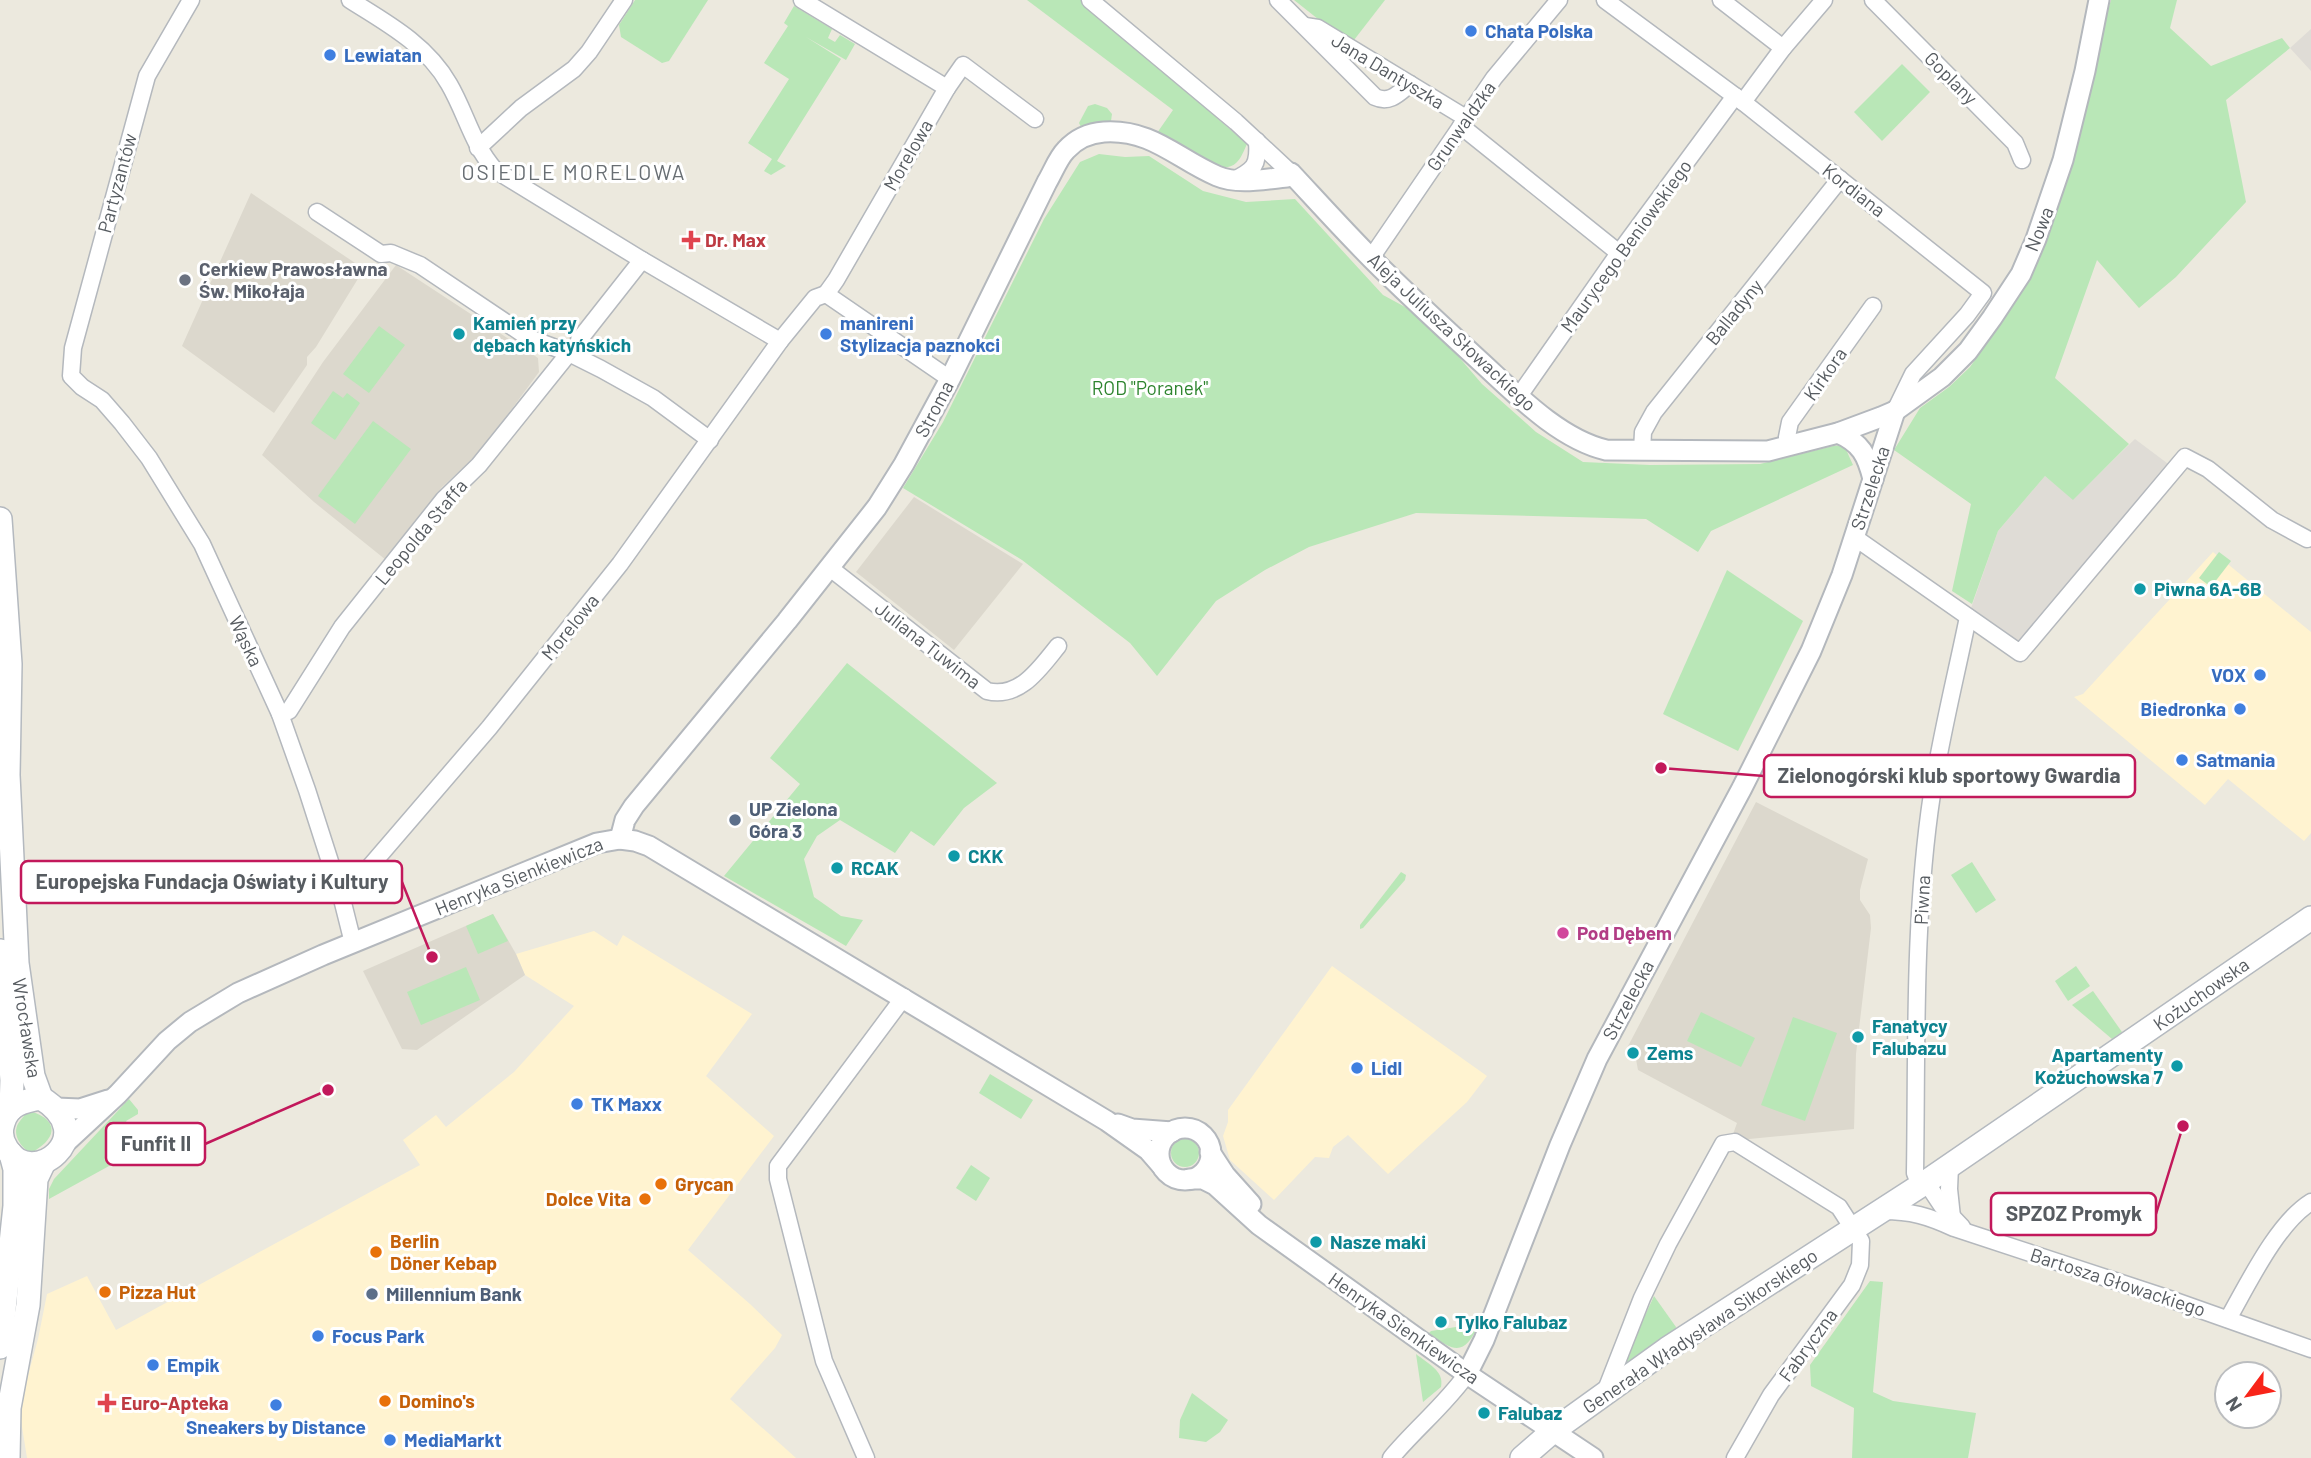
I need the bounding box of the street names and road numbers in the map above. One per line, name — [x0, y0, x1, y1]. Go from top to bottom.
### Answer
street label: Jana Dantyszka — [1328, 28, 1449, 113]
street label: Goplany — [1920, 46, 1983, 109]
street label: Grunwaldzka — [1421, 76, 1500, 175]
street label: Morelowa — [878, 115, 937, 194]
street label: Partyzantów — [92, 130, 141, 235]
street label: Maurycego Beniowskiego — [1555, 155, 1696, 337]
street label: Kordiana — [1818, 158, 1890, 221]
street label: Nowa — [2019, 203, 2058, 254]
street label: Aleja Juliusza Słowackiego — [1363, 248, 1541, 416]
street label: Balladyny — [1700, 274, 1767, 349]
street label: Kirkora — [1798, 343, 1851, 405]
street label: Stroma — [909, 377, 958, 441]
street label: Strzelecka — [1845, 443, 1894, 533]
street label: Leopolda Staffa — [370, 474, 471, 589]
street label: Morelowa — [536, 589, 603, 664]
street label: Juliana Tuwima — [871, 596, 986, 693]
street label: Wąska — [225, 612, 268, 670]
street label: Henryka Sienkiewicza — [432, 831, 606, 920]
street label: Piwna — [1909, 875, 1934, 925]
street label: Kożuchowska — [2148, 952, 2253, 1035]
street label: Strzelecka — [1597, 956, 1658, 1044]
street label: Wrocławska — [8, 976, 47, 1080]
street label: Bartosza Głowackiego — [2028, 1242, 2209, 1321]
street label: Generała Władysława Sikorskiego — [1578, 1243, 1822, 1418]
street label: Henryka Sienkiewicza — [1324, 1267, 1484, 1388]
street label: Fabryczna — [1773, 1304, 1842, 1386]

